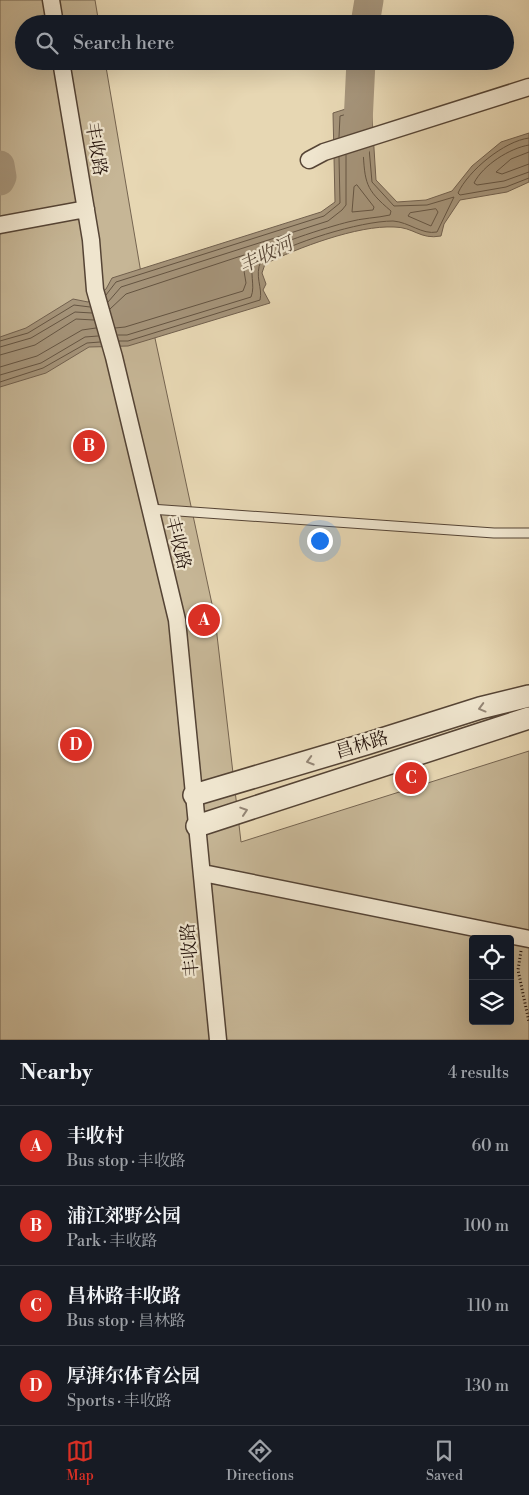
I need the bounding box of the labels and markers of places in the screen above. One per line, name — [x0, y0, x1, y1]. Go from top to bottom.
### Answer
pin: B — [73, 427, 105, 465]
pin: A — [188, 601, 220, 639]
pin: D — [60, 726, 92, 764]
pin: C — [395, 759, 427, 797]

